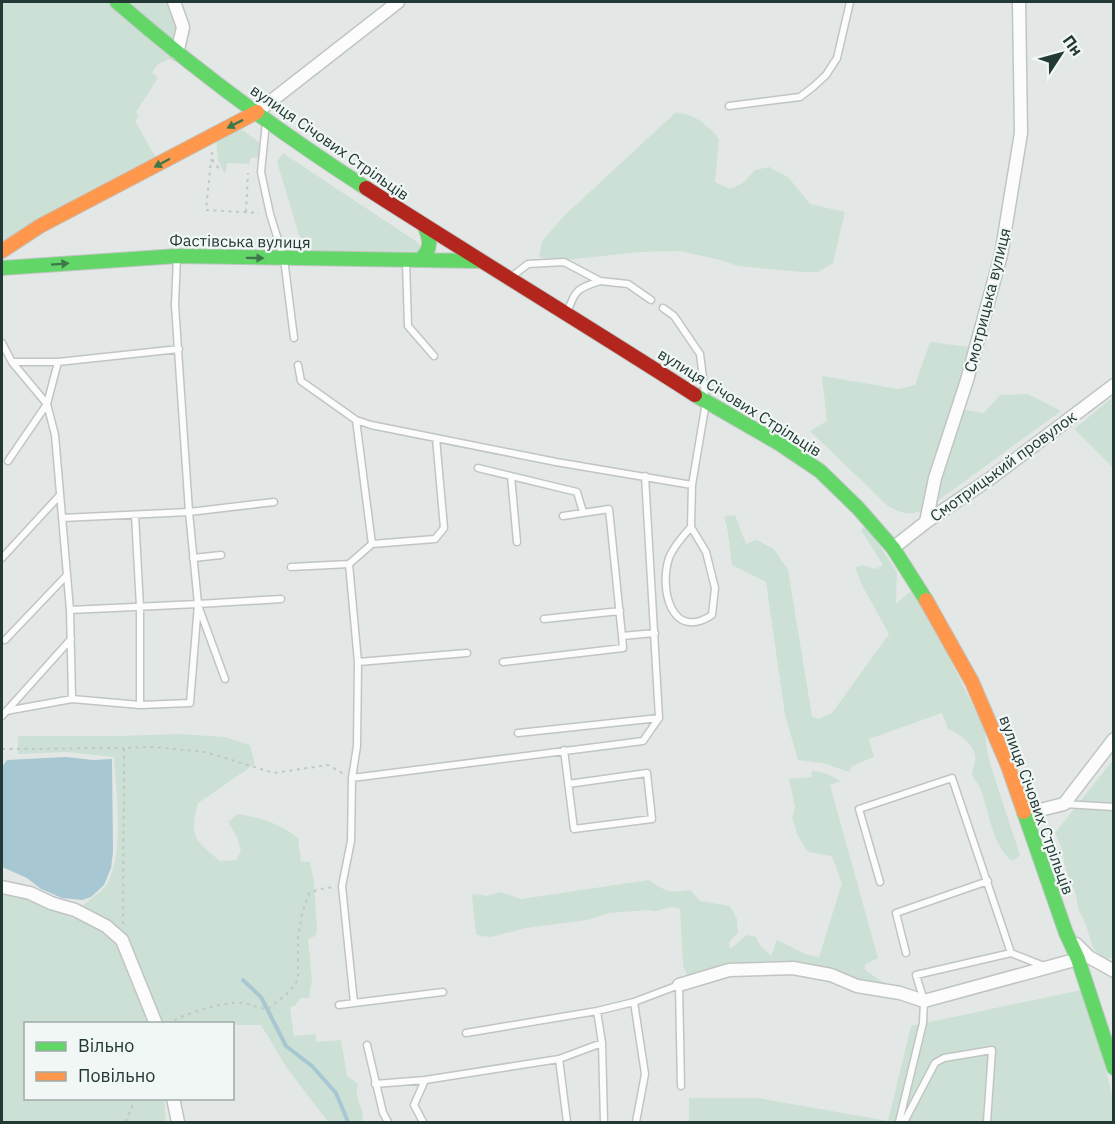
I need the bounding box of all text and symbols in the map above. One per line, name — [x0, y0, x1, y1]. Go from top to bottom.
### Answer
north arrow — [1031, 24, 1091, 84]
text: Пн — [1059, 31, 1087, 60]
street label: вулиця Січових Стрільців — [247, 80, 413, 204]
one-way arrow — [226, 118, 244, 128]
one-way arrow — [153, 158, 170, 168]
street label: Смотрицька вулиця — [959, 226, 1015, 374]
street label: Фастівська вулиця — [169, 230, 311, 252]
one-way arrow — [245, 253, 264, 263]
one-way arrow — [50, 259, 69, 268]
street label: вулиця Січових Стрільців — [654, 343, 826, 461]
street label: Смотрицький провулок — [926, 406, 1080, 526]
street label: вулиця Січових Стрільців — [995, 713, 1079, 897]
legend — [24, 1022, 234, 1100]
text: Вільно — [78, 1034, 134, 1057]
text: Повільно — [78, 1064, 155, 1087]

